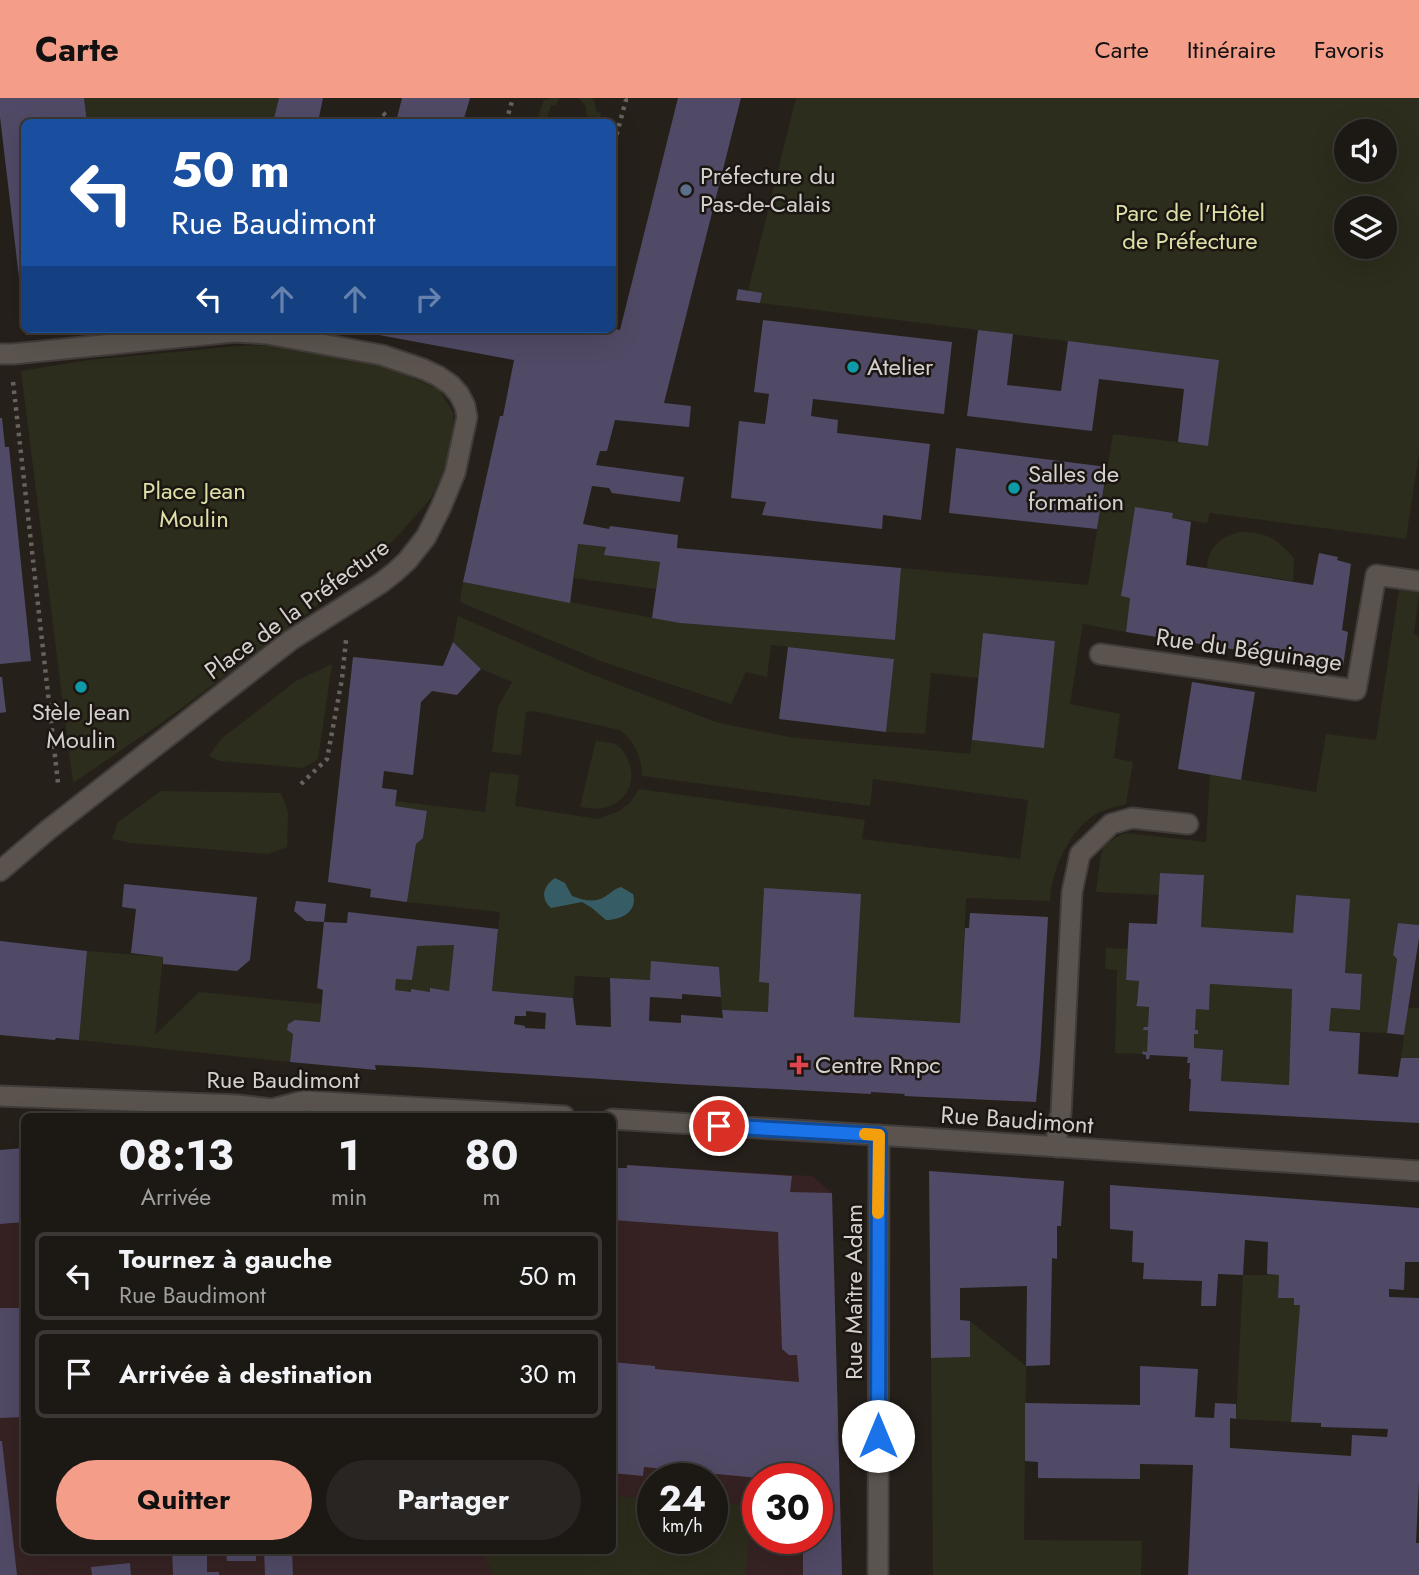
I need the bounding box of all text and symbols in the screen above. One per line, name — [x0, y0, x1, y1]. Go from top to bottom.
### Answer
text: Carte — [35, 26, 119, 73]
text: Carte — [1094, 32, 1149, 67]
text: Itinéraire — [1187, 32, 1276, 67]
text: Favoris — [1314, 32, 1384, 67]
map controls — [1334, 119, 1397, 259]
button: sound — [1334, 119, 1397, 182]
text: 50 m — [171, 135, 290, 205]
icon: left — [56, 147, 147, 238]
place label: Préfecture du Pas-de-Calais — [700, 158, 836, 221]
marker: Préfecture du Pas-de-Calais — [678, 182, 694, 198]
park label: Parc de l'Hôtel de Préfecture — [1115, 195, 1265, 258]
button: layers — [1334, 196, 1397, 259]
text: Rue Baudimont — [171, 200, 375, 246]
icon: left — [190, 280, 228, 318]
icon: ahead — [263, 280, 301, 318]
icon: ahead — [336, 280, 374, 318]
icon: right — [409, 280, 447, 318]
place label: Atelier — [867, 349, 934, 384]
marker: Atelier — [845, 359, 861, 375]
place label: Salles de formation — [1028, 456, 1124, 519]
park label: Place Jean Moulin — [142, 473, 246, 536]
marker: Salles de formation — [1006, 480, 1022, 496]
street label: Place de la Préfecture — [197, 530, 396, 688]
street label: Rue du Béguinage — [1154, 619, 1344, 680]
marker: Stèle Jean Moulin — [73, 679, 89, 695]
place label: Stèle Jean Moulin — [32, 694, 130, 757]
place label: Centre Rnpc — [815, 1047, 941, 1082]
marker: Centre Rnpc — [789, 1055, 809, 1075]
street label: Rue Baudimont — [206, 1062, 360, 1097]
pin — [689, 1096, 749, 1156]
street label: Rue Baudimont — [939, 1097, 1095, 1142]
icon: arrive — [700, 1107, 738, 1145]
text: 08:13 — [118, 1125, 234, 1186]
text: 1 — [338, 1125, 360, 1186]
text: 80 — [464, 1125, 519, 1186]
text: Arrivée — [141, 1180, 211, 1214]
text: min — [331, 1180, 367, 1214]
text: m — [482, 1180, 500, 1214]
street label: Rue Maître Adam — [836, 1204, 871, 1380]
text: Tournez à gauche — [119, 1240, 332, 1278]
icon: left — [60, 1257, 98, 1295]
text: 50 m — [519, 1257, 577, 1295]
text: Rue Baudimont — [119, 1278, 266, 1312]
icon: arrive — [60, 1355, 98, 1393]
text: Arrivée à destination — [119, 1355, 372, 1393]
text: 30 m — [519, 1355, 577, 1393]
position arrow — [841, 1399, 915, 1473]
button: Quitter — [56, 1460, 312, 1540]
button: Partager — [326, 1460, 581, 1540]
speed limit sign: 30 — [742, 1463, 833, 1554]
text: 24 — [659, 1474, 706, 1524]
text: km/h — [662, 1513, 703, 1539]

